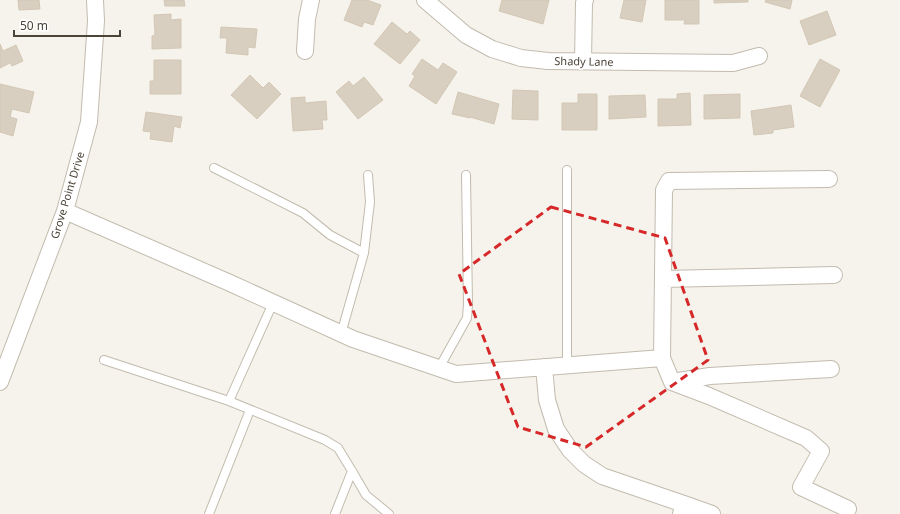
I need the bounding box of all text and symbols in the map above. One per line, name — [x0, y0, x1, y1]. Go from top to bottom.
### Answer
scale bar — [14, 12, 120, 38]
text: 50 m — [20, 17, 48, 34]
street label: Shady Lane — [554, 53, 614, 69]
street label: Grove Point Drive — [47, 150, 87, 240]

